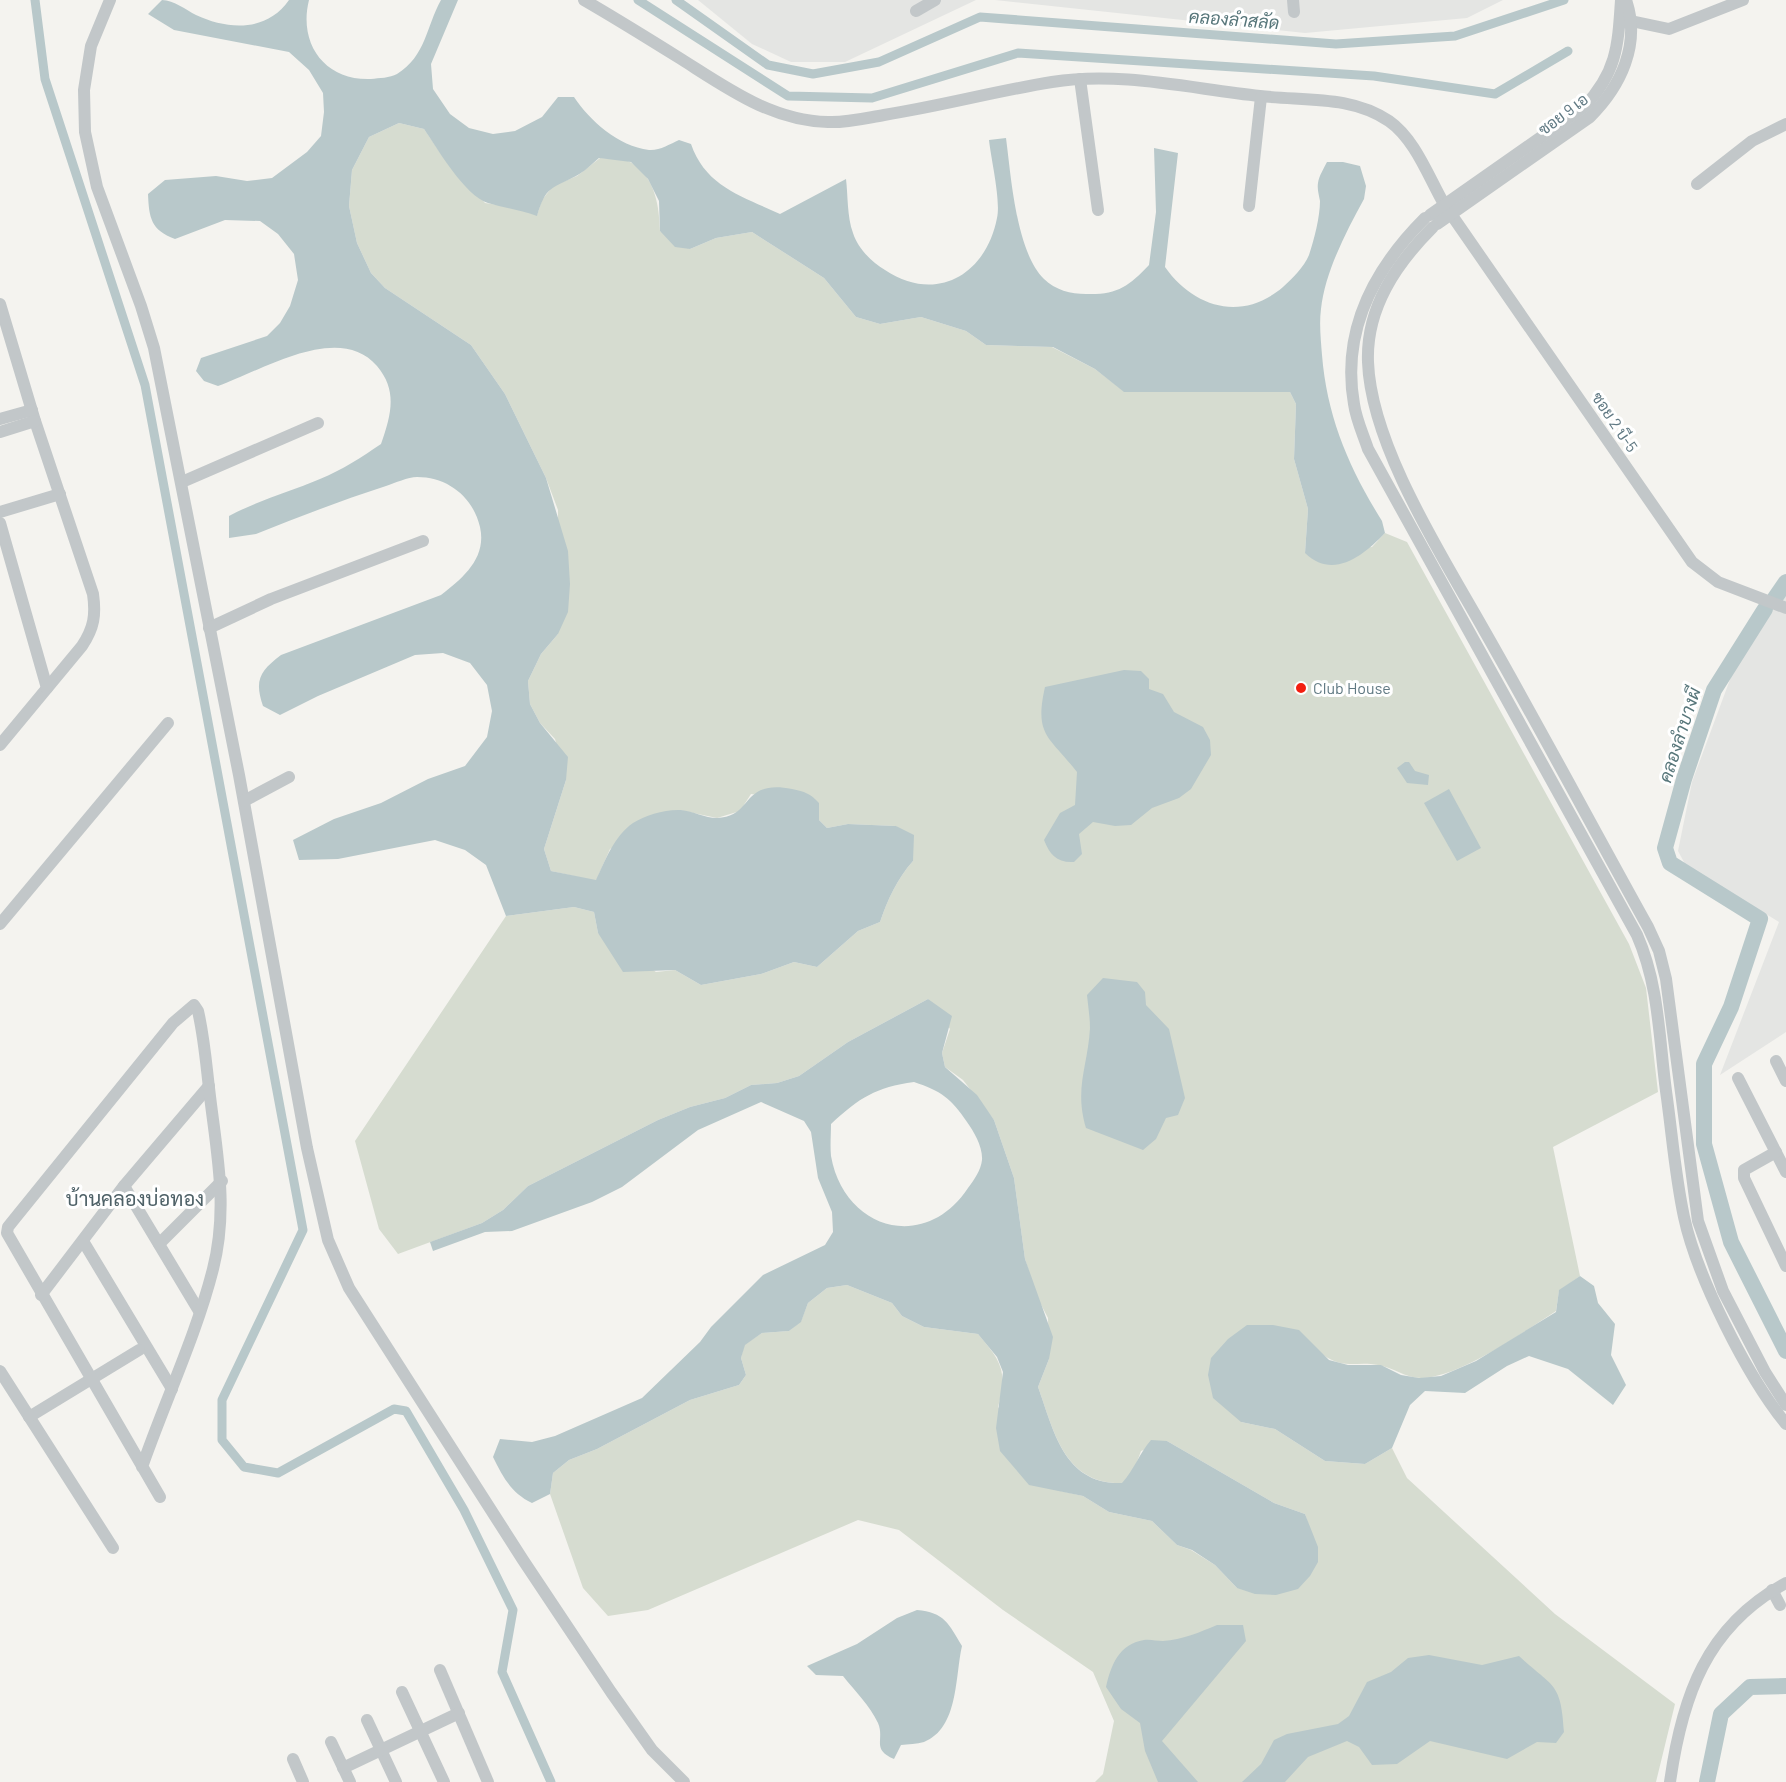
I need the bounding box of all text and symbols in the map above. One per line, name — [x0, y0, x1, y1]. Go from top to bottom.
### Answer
water label: คลองลำสลัด — [1188, 5, 1280, 33]
street label: ซอย 9 เอ — [1534, 89, 1591, 138]
street label: ซอย 2 บี-5 — [1588, 388, 1643, 455]
place label: Club House — [1313, 678, 1391, 697]
marker: Club House — [1294, 681, 1308, 695]
water label: คลองลำบางผี — [1652, 683, 1705, 785]
district label: บ้านคลองบ่อทอง — [66, 1186, 204, 1210]

